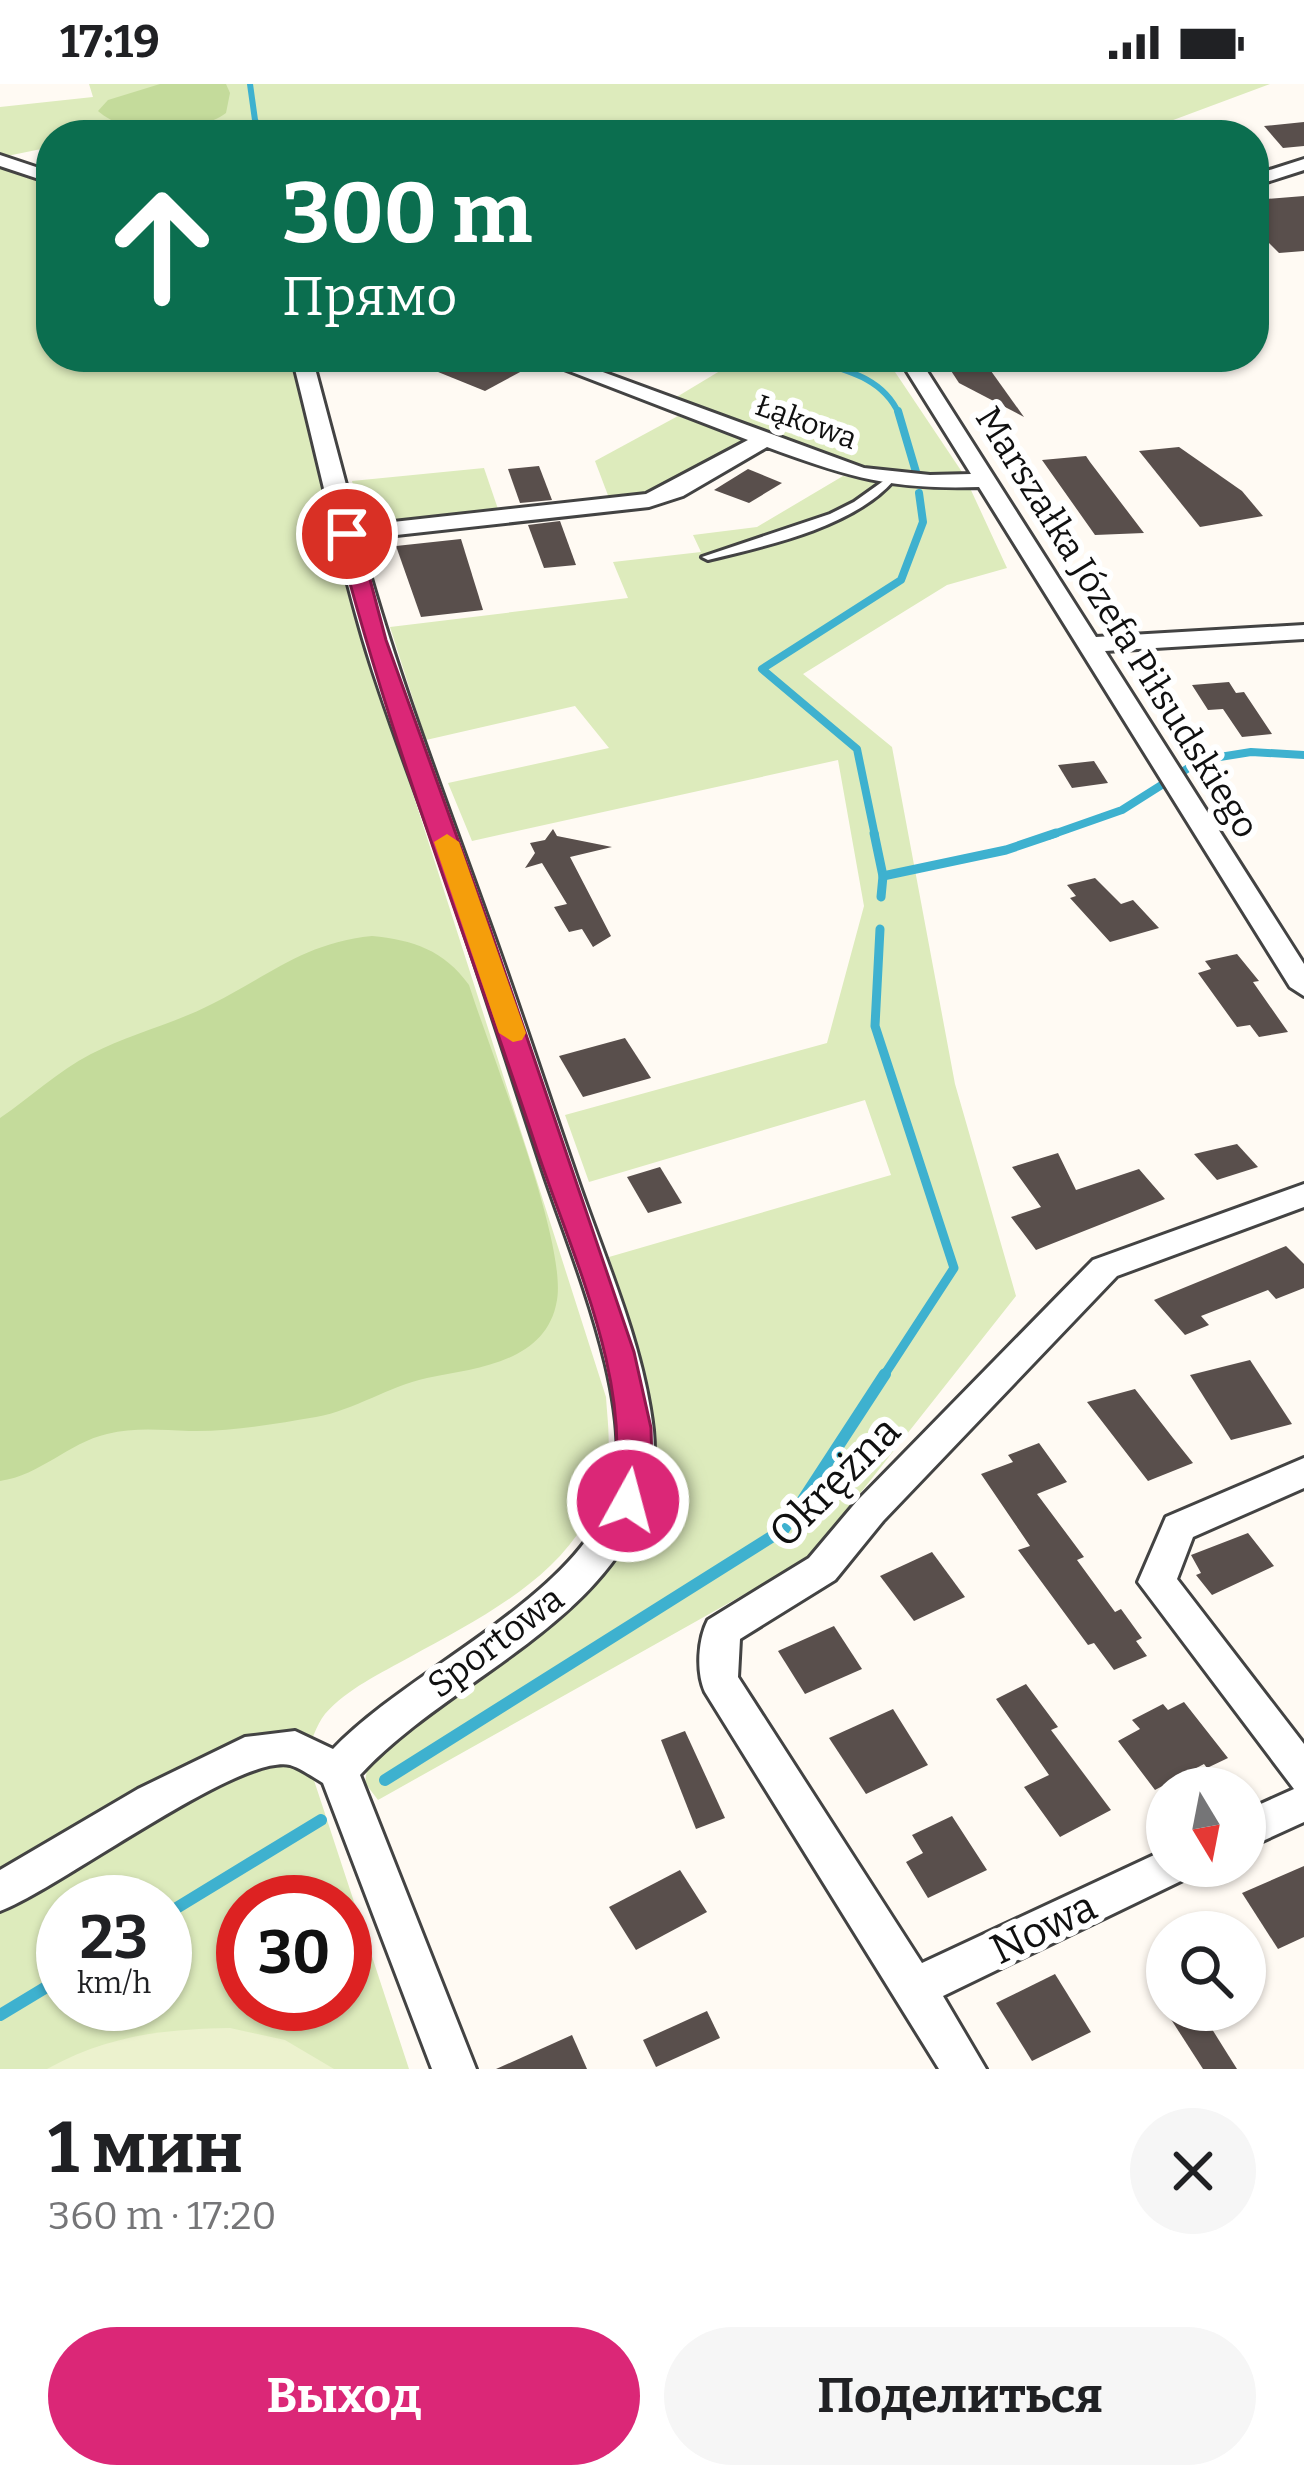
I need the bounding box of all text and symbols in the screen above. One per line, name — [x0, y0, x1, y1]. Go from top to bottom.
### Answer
text: 17:19 — [60, 15, 160, 69]
text: 300 m — [282, 163, 532, 264]
icon: ahead — [84, 168, 240, 324]
text: Прямо — [282, 265, 457, 329]
street label: Łąkowa — [750, 387, 862, 457]
street label: Marszałka Józefa Piłsudskiego — [966, 399, 1268, 846]
pin — [296, 483, 398, 585]
icon: arrive — [314, 501, 380, 567]
street label: Okrężna — [759, 1406, 911, 1558]
position arrow — [565, 1438, 691, 1564]
street label: Sportowa — [419, 1576, 573, 1707]
north arrow — [1146, 1767, 1266, 1887]
map controls — [1146, 1767, 1266, 2031]
speed limit sign: 30 — [216, 1875, 372, 2031]
street label: Nowa — [982, 1881, 1105, 1975]
text: 23 — [80, 1902, 148, 1974]
button: search — [1146, 1911, 1266, 2031]
text: km/h — [77, 1965, 151, 2001]
text: 1 мин — [48, 2105, 243, 2191]
button: close — [1130, 2108, 1256, 2234]
text: 360 m · 17:20 — [48, 2193, 276, 2239]
button: Выход — [48, 2327, 640, 2465]
button: Поделиться — [664, 2327, 1256, 2465]

